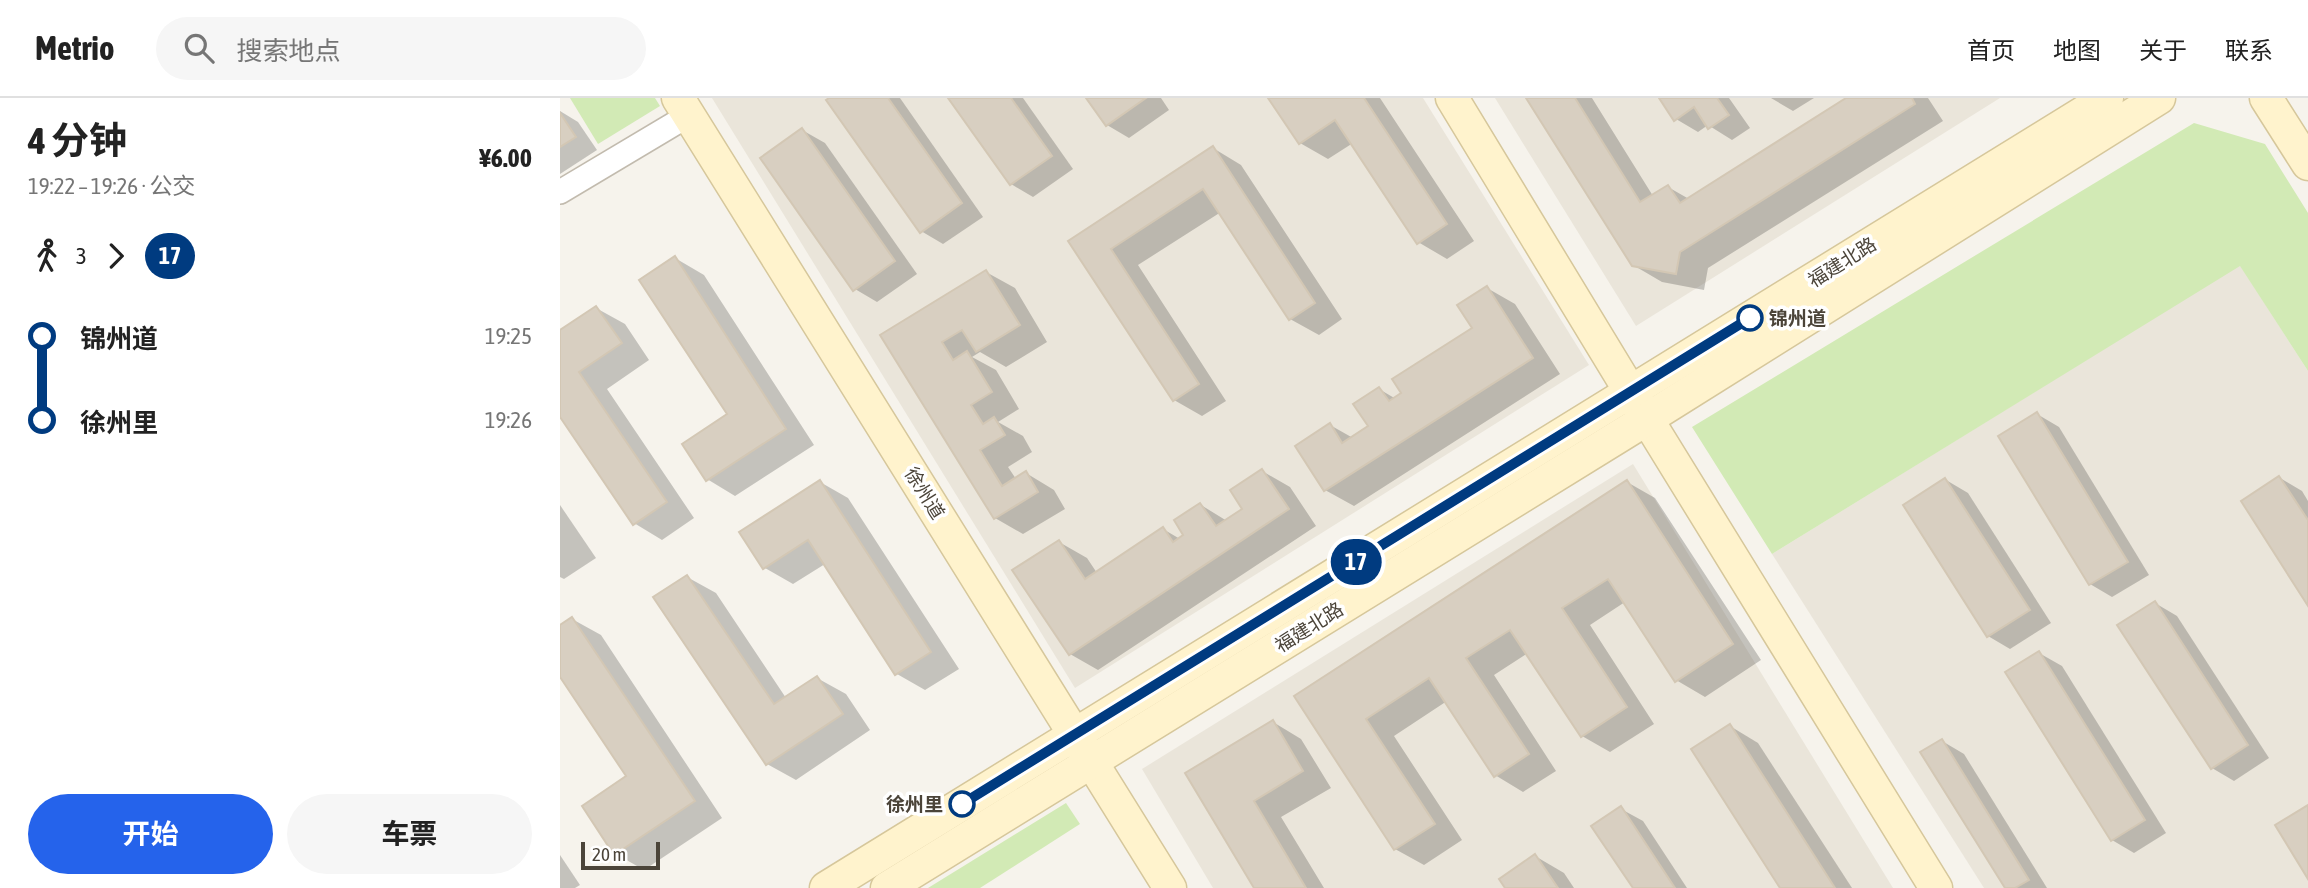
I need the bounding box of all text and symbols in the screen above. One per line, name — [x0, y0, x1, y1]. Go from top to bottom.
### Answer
search box — [156, 17, 646, 80]
text: Metrio — [35, 29, 114, 67]
icon: search — [180, 29, 218, 67]
text: 搜索地点 — [236, 36, 340, 66]
text: 首页 — [1967, 37, 2015, 64]
text: 地图 — [2053, 37, 2101, 64]
text: 关于 — [2139, 37, 2187, 64]
text: 联系 — [2225, 37, 2273, 64]
text: 4 分钟 — [28, 119, 127, 162]
text: ¥6.00 — [479, 143, 532, 173]
text: 19:22 – 19:26 · 公交 — [28, 173, 195, 199]
street label: 福建北路 — [1804, 233, 1880, 291]
icon: walk — [28, 237, 66, 275]
icon: forward — [97, 237, 135, 275]
text: 17 — [159, 242, 181, 269]
text: 3 — [76, 243, 87, 269]
marker: 锦州道 — [1737, 305, 1763, 331]
place label: 锦州道 — [1769, 307, 1826, 329]
text: 19:25 — [485, 323, 532, 349]
text: 锦州道 — [80, 324, 158, 354]
text: 19:26 — [485, 407, 532, 433]
text: 徐州里 — [80, 408, 158, 438]
street label: 徐州道 — [901, 463, 949, 523]
line badge: 17 — [1324, 539, 1388, 585]
text: 17 — [1345, 548, 1367, 575]
street label: 福建北路 — [1271, 598, 1347, 656]
marker: 徐州里 — [949, 791, 975, 817]
place label: 徐州里 — [886, 793, 943, 815]
button: 开始 — [28, 794, 273, 874]
button: 车票 — [287, 794, 532, 874]
scale bar — [581, 839, 660, 871]
text: 20 m — [592, 843, 626, 865]

